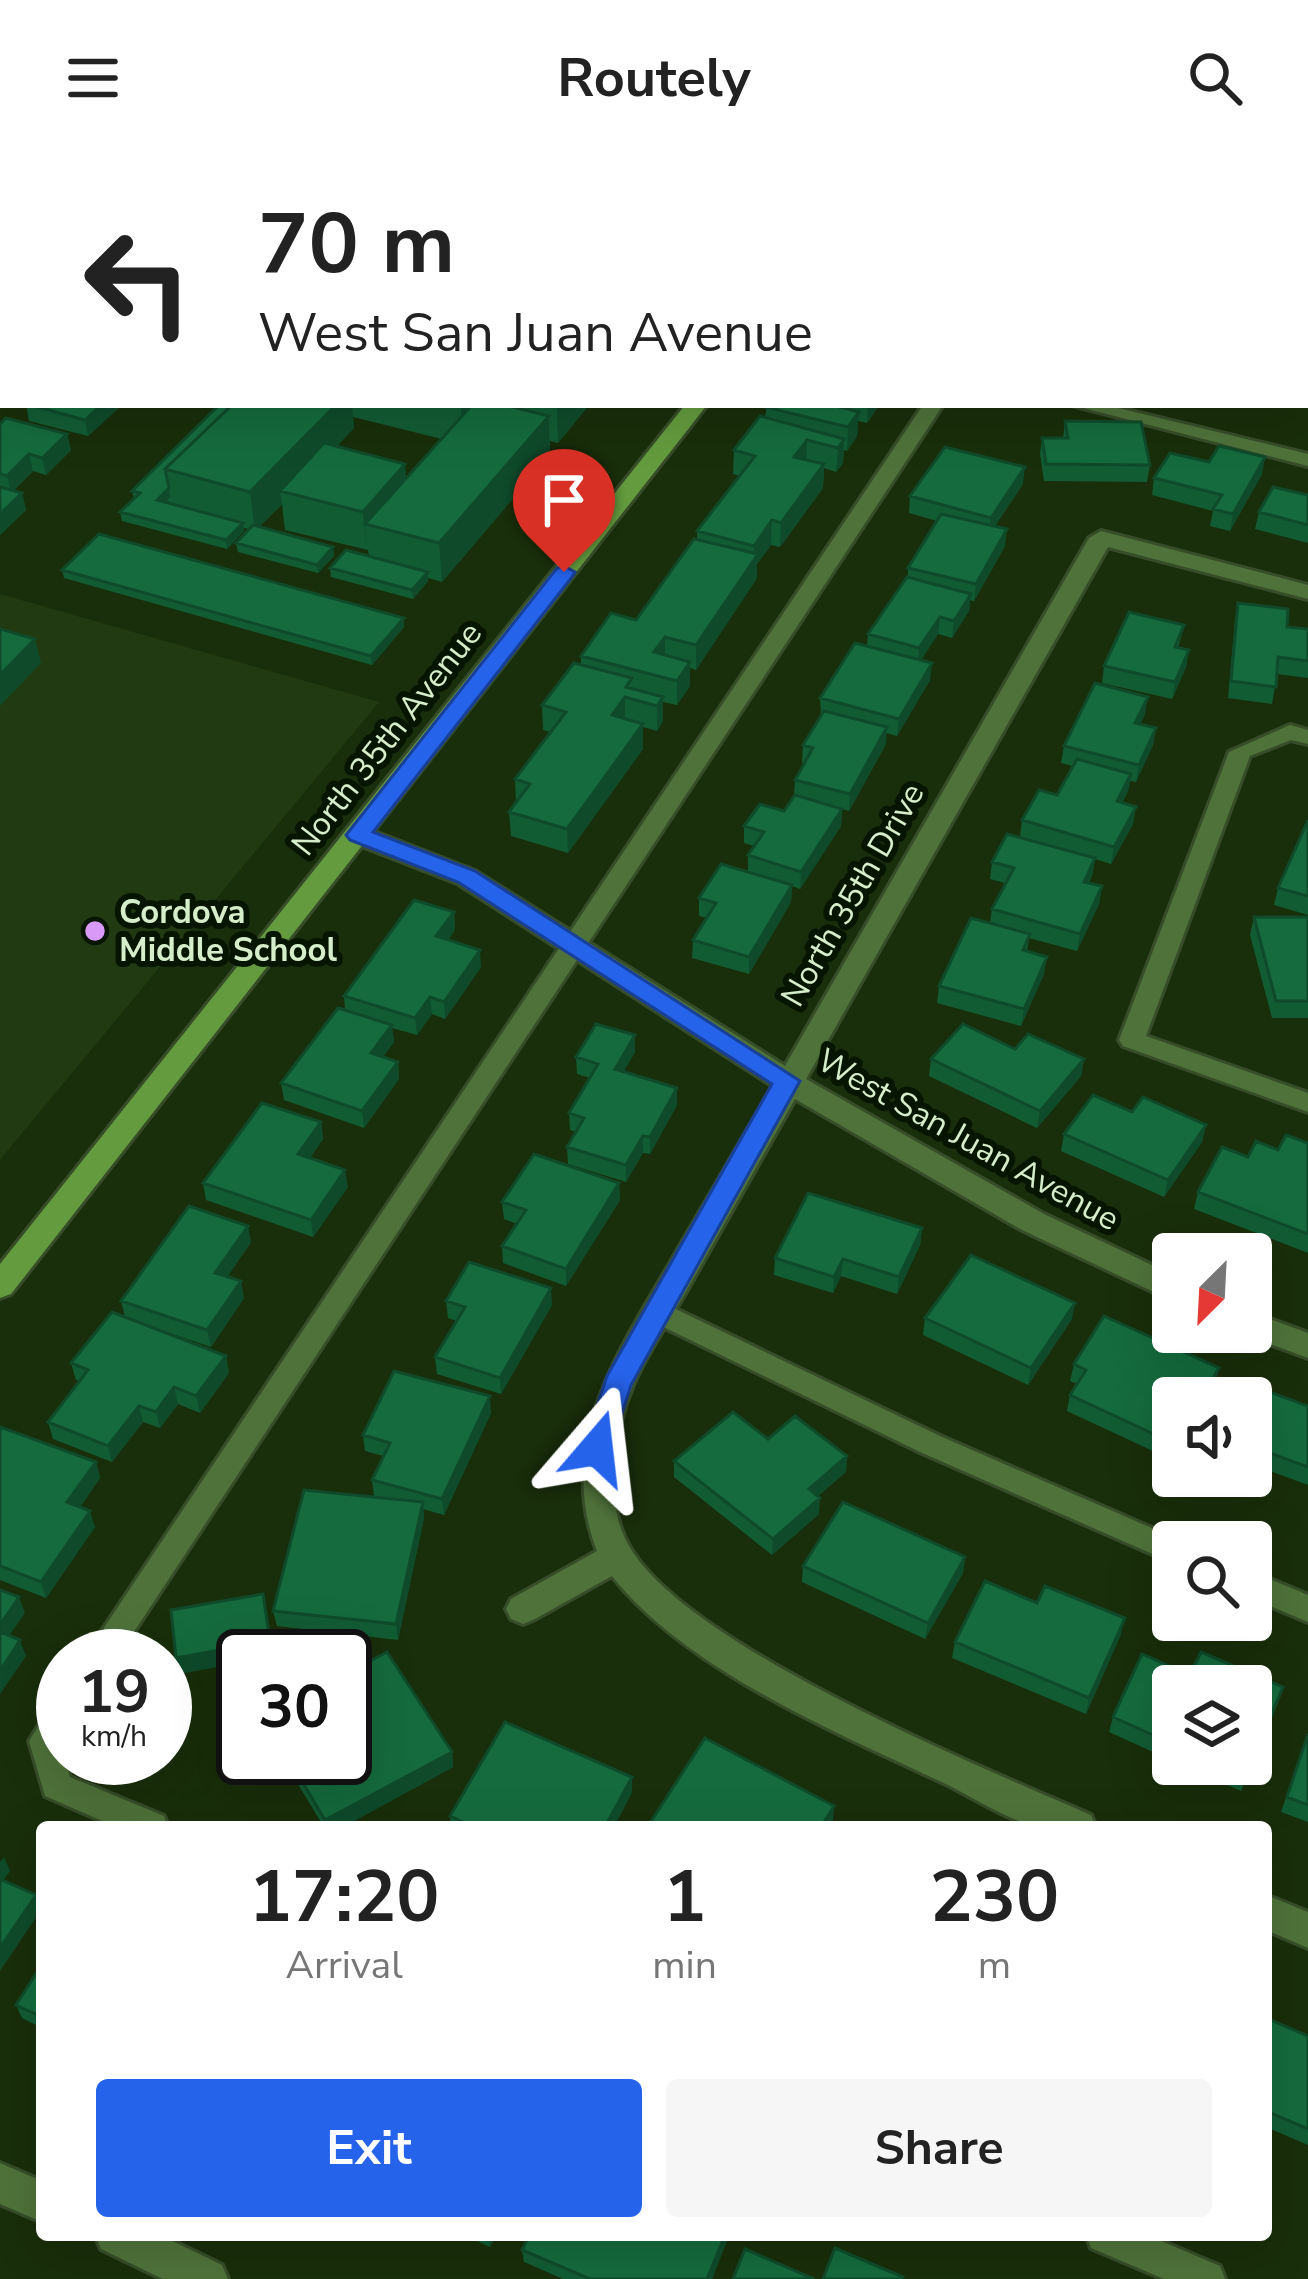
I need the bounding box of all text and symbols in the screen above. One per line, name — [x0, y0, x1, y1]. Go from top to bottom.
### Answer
text: Routely — [557, 41, 751, 115]
icon: menu — [60, 45, 126, 111]
icon: search — [1182, 45, 1248, 111]
text: 70 m — [258, 187, 455, 302]
icon: left — [60, 204, 216, 360]
text: West San Juan Avenue — [258, 296, 813, 370]
pin — [513, 449, 615, 572]
icon: arrive — [531, 467, 597, 533]
street label: North 35th Avenue — [282, 613, 492, 865]
street label: North 35th Drive — [771, 775, 935, 1015]
place label: Cordova Middle School — [119, 890, 338, 973]
marker: Cordova Middle School — [82, 918, 108, 944]
street label: West San Juan Avenue — [809, 1038, 1127, 1242]
north arrow — [1152, 1233, 1272, 1353]
map controls — [1152, 1233, 1272, 1785]
button: sound — [1152, 1377, 1272, 1497]
position arrow — [534, 1385, 660, 1511]
button: search — [1152, 1521, 1272, 1641]
speed limit sign: 30 — [216, 1629, 372, 1785]
text: 19 — [78, 1651, 150, 1733]
button: layers — [1152, 1665, 1272, 1785]
text: km/h — [81, 1716, 147, 1757]
text: 17:20 — [249, 1848, 439, 1946]
text: 1 — [663, 1848, 706, 1946]
text: 230 — [930, 1848, 1059, 1946]
text: Arrival — [285, 1939, 403, 1992]
text: min — [652, 1939, 717, 1992]
text: m — [978, 1939, 1011, 1992]
button: Exit — [96, 2079, 642, 2217]
button: Share — [666, 2079, 1212, 2217]

